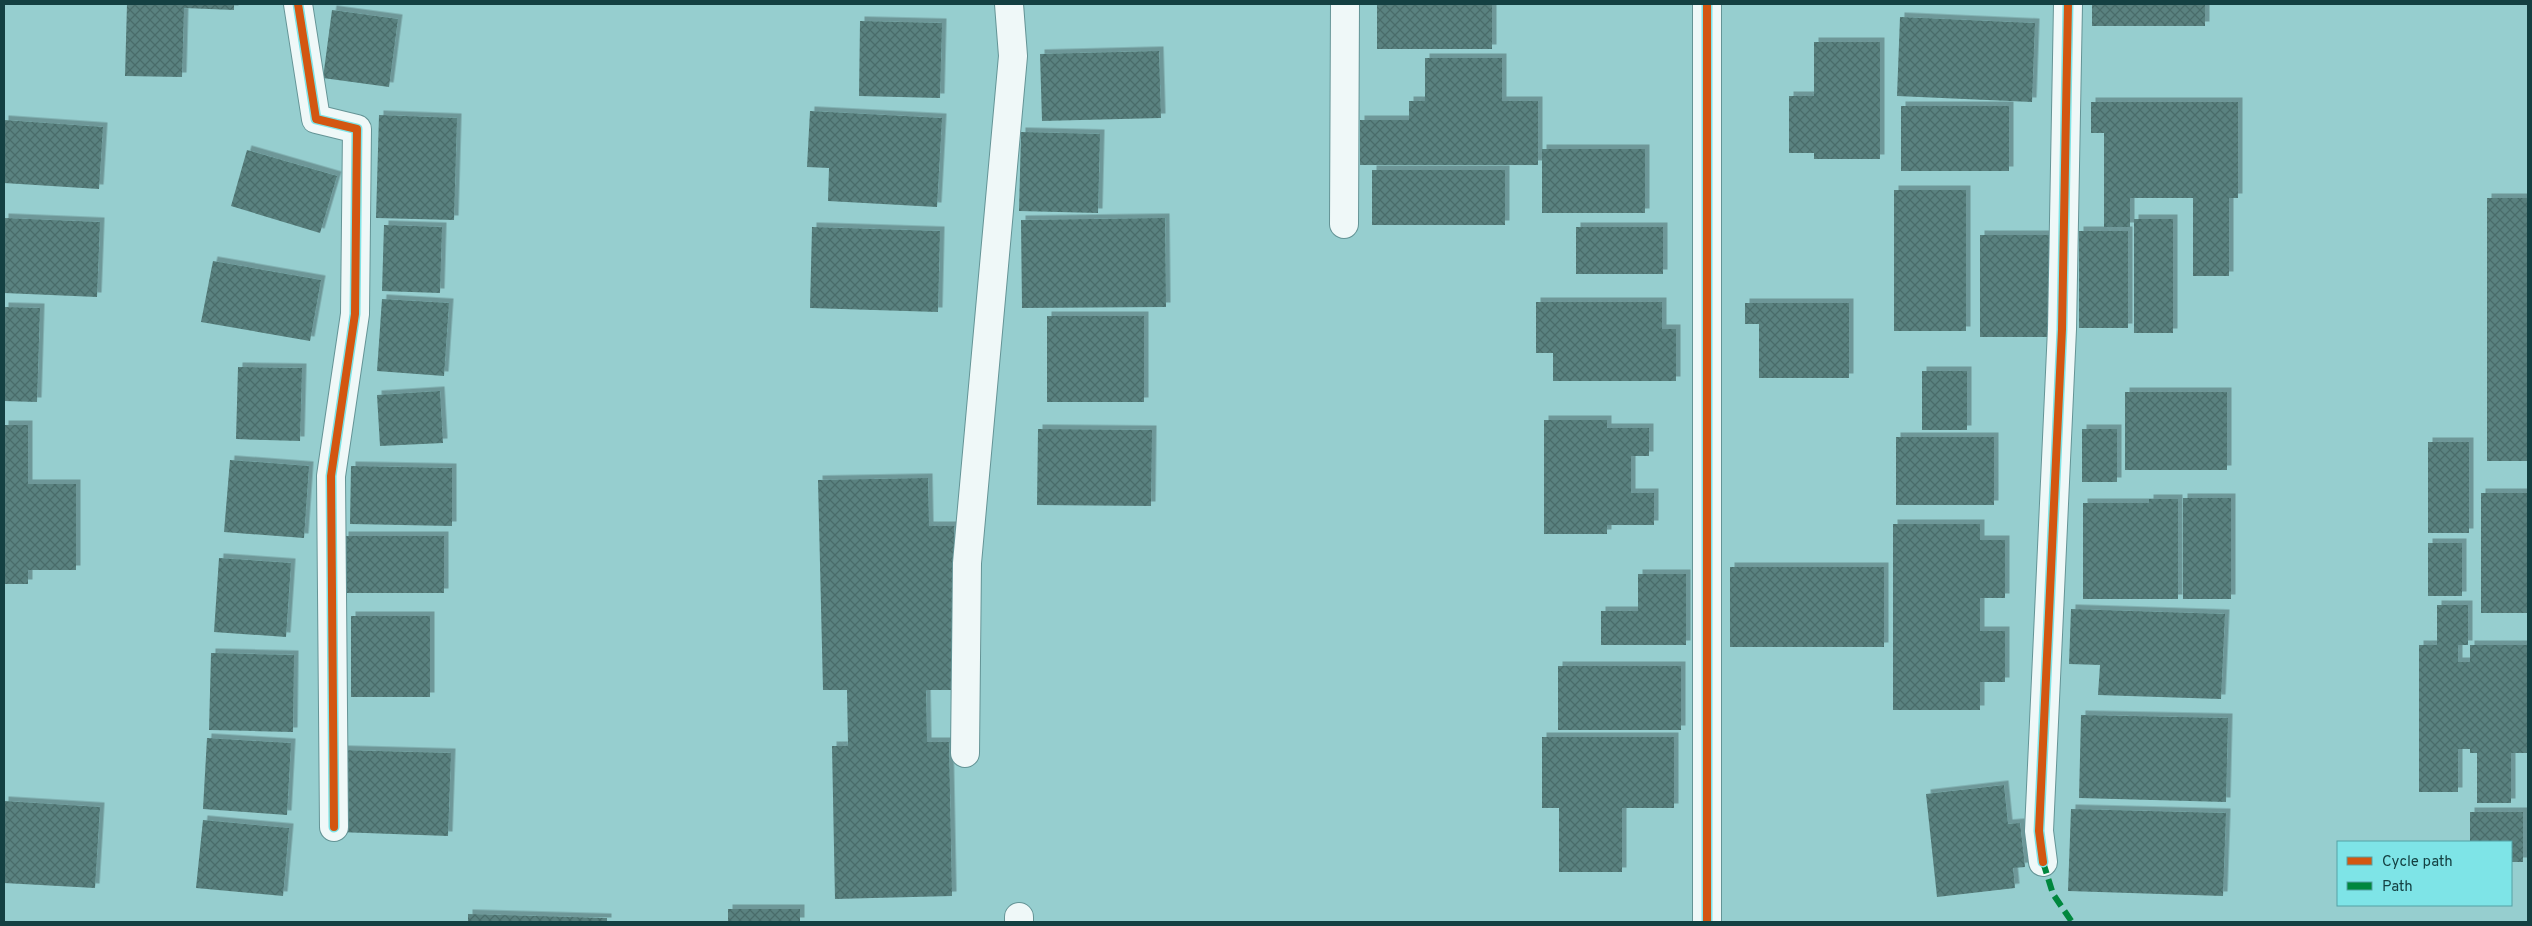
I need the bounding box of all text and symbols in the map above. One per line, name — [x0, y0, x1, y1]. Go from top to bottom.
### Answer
legend — [2337, 841, 2512, 906]
text: Cycle path — [2382, 853, 2453, 872]
text: Path — [2382, 878, 2413, 897]

